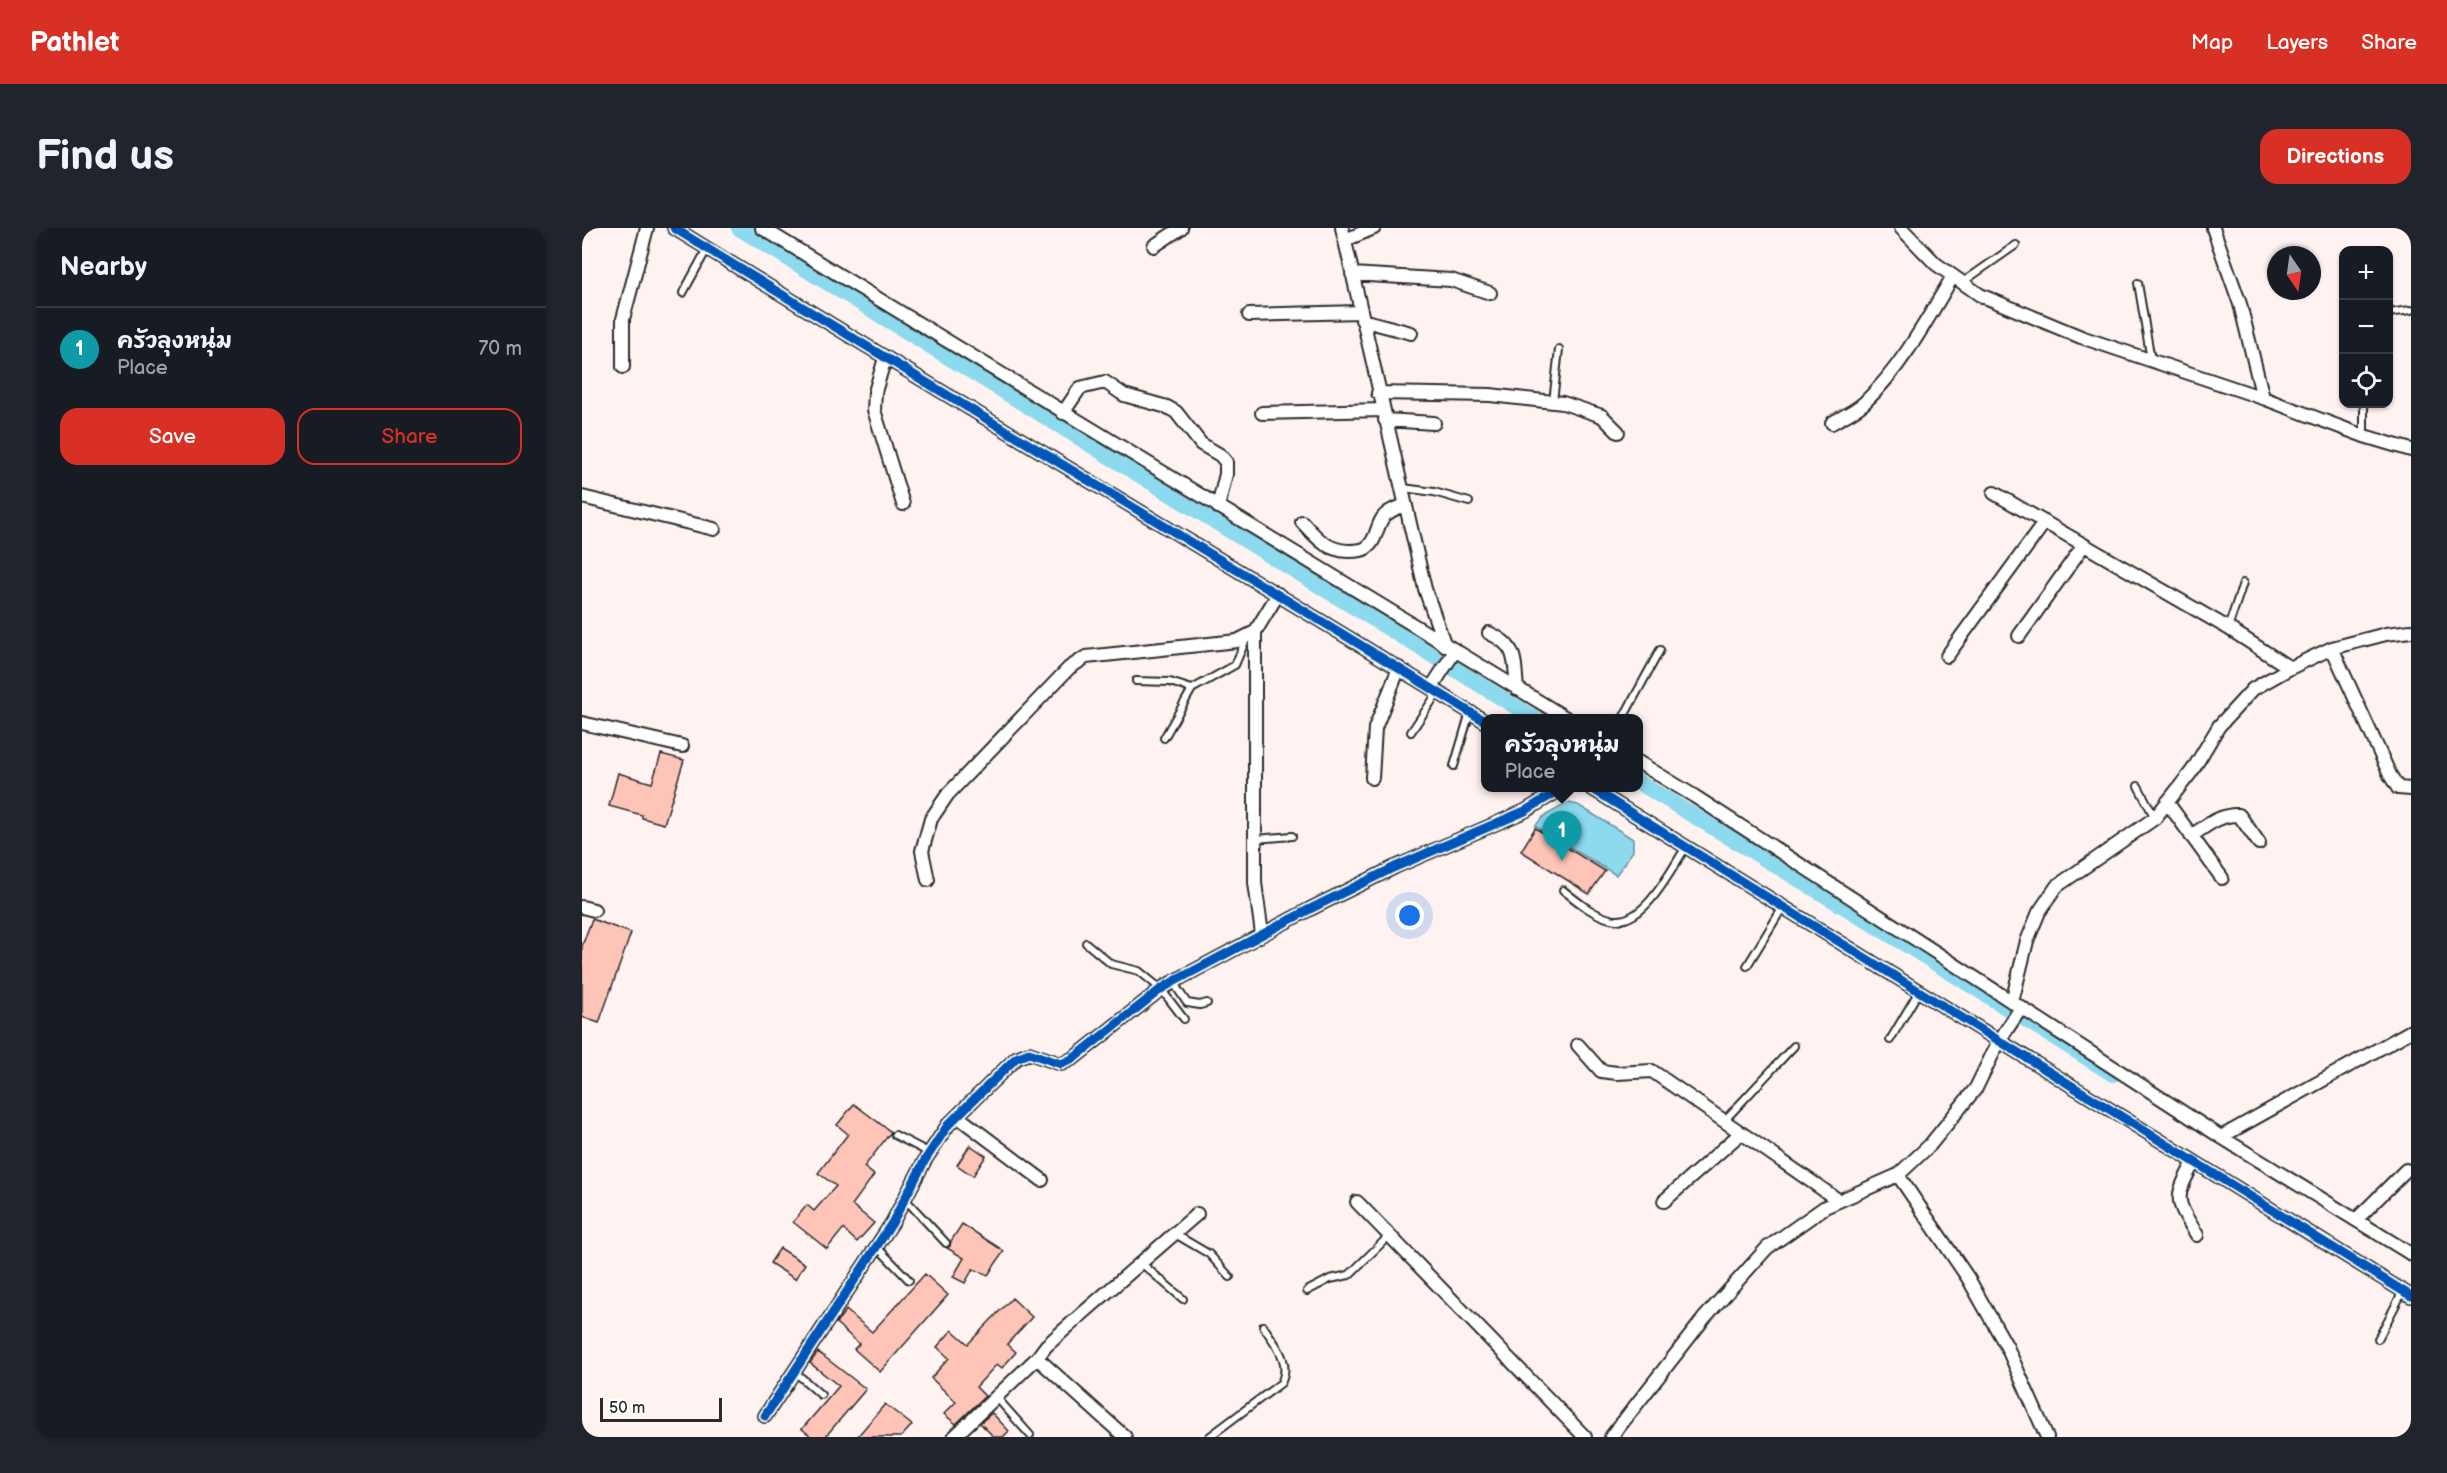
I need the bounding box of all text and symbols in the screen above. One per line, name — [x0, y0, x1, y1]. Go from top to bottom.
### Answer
text: Pathlet — [30, 26, 119, 59]
text: Map — [2191, 30, 2233, 55]
text: Layers — [2266, 30, 2328, 55]
text: Share — [2361, 30, 2417, 55]
button: Directions — [2260, 129, 2411, 184]
text: Find us — [36, 131, 174, 182]
north arrow — [2267, 246, 2321, 300]
map controls — [2339, 246, 2393, 408]
button: + — [2339, 246, 2393, 300]
text: Nearby — [60, 252, 147, 283]
button: − — [2339, 300, 2393, 354]
text: ครัวลุงหนุ่ม — [117, 328, 232, 355]
text: 1 — [75, 337, 84, 361]
text: 70 m — [478, 337, 522, 361]
button: locate — [2339, 354, 2393, 408]
text: Place — [117, 356, 168, 380]
button: Save — [60, 408, 285, 465]
button: Share — [297, 408, 522, 465]
popup — [1481, 714, 1643, 792]
text: ครัวลุงหนุ่ม — [1505, 732, 1619, 759]
text: Place — [1505, 760, 1555, 784]
pin: 1 — [1542, 812, 1582, 861]
your location — [1395, 901, 1424, 930]
scale bar — [600, 1395, 722, 1422]
text: 50 m — [609, 1399, 645, 1418]

